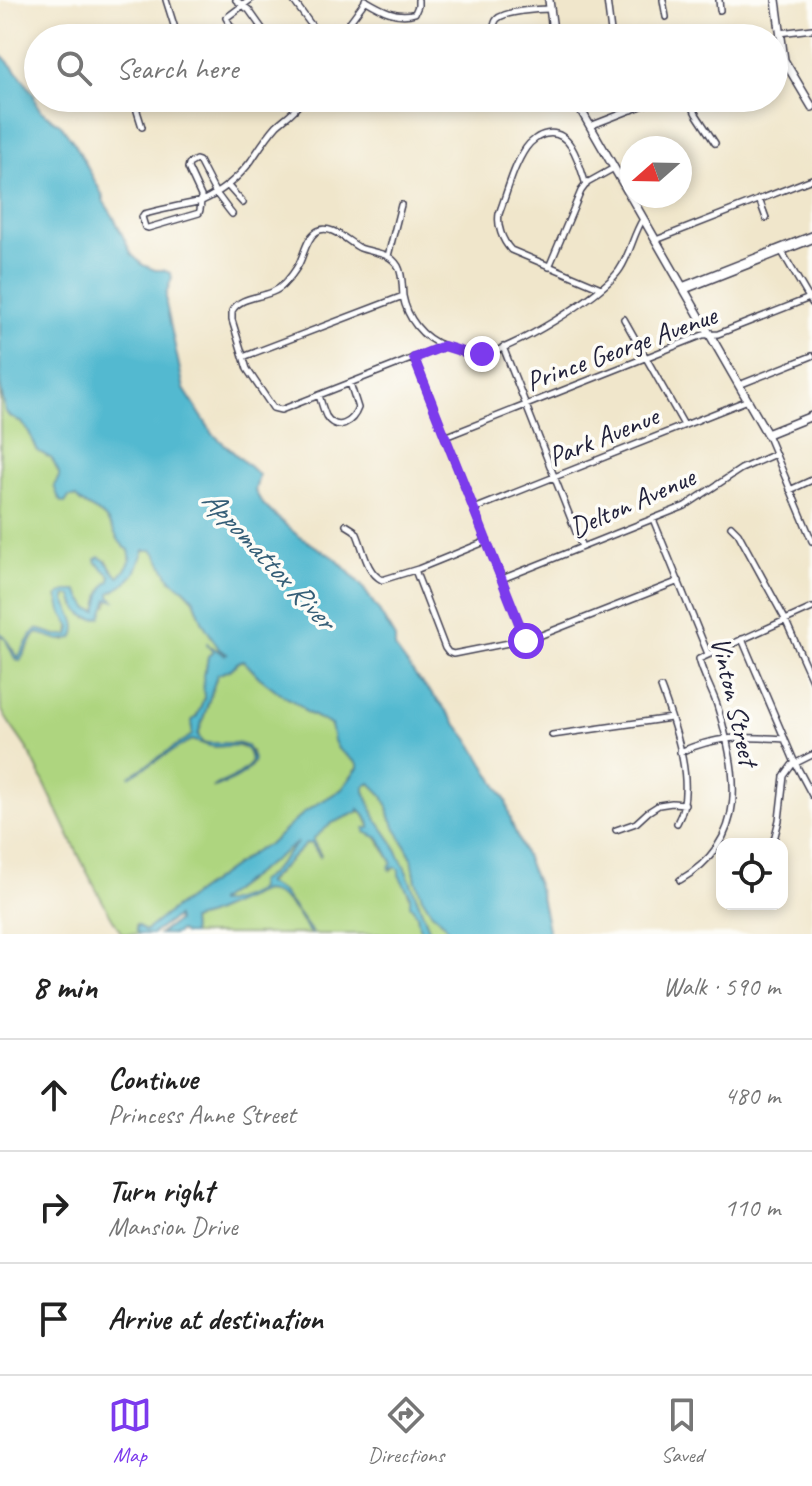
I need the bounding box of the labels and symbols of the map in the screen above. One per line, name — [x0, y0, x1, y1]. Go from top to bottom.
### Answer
north arrow — [620, 136, 692, 208]
street label: Prince George Avenue — [521, 297, 723, 399]
route end — [464, 336, 500, 372]
street label: Park Avenue — [543, 397, 665, 474]
street label: Delton Avenue — [564, 458, 702, 545]
water label: Appomattox River — [195, 481, 346, 640]
route start — [508, 623, 544, 659]
street label: Vinton Street — [703, 633, 768, 772]

